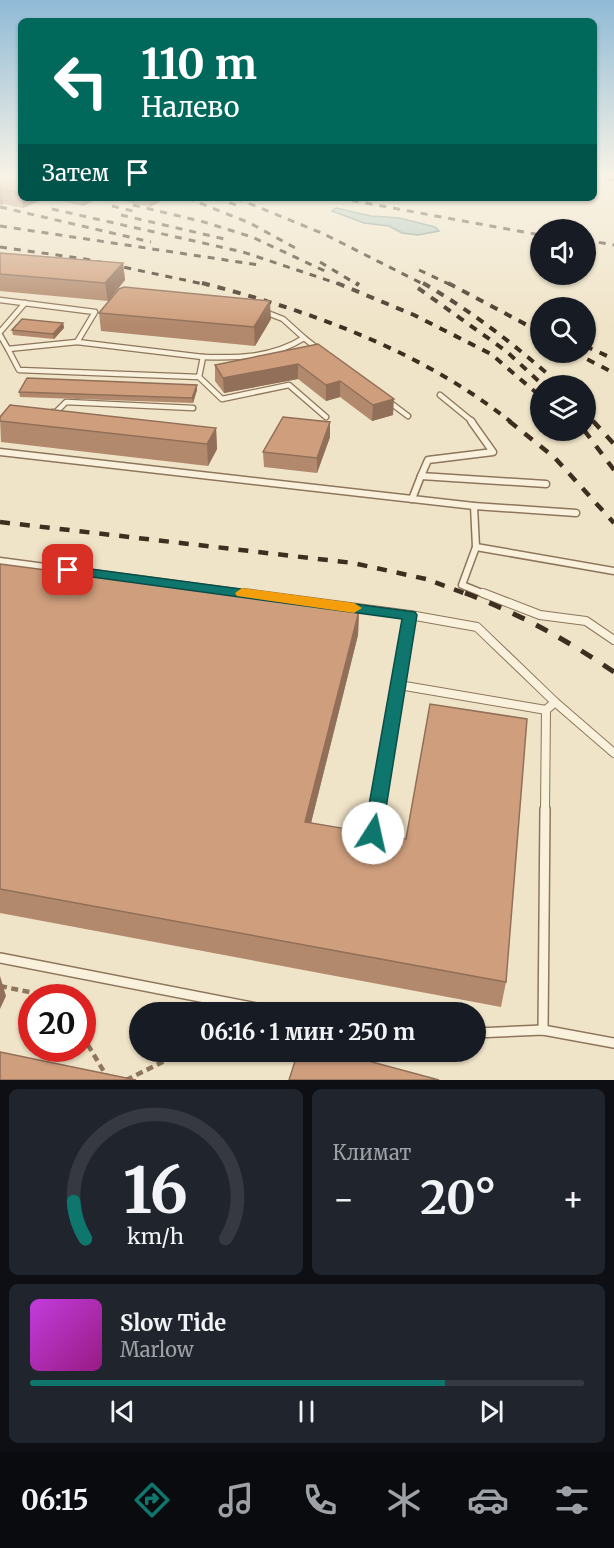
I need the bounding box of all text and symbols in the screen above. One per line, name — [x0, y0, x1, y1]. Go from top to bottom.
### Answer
text: 110 m — [141, 38, 257, 90]
icon: left — [42, 42, 120, 120]
text: Налево — [141, 90, 239, 124]
icon: arrive — [121, 156, 154, 189]
text: Затем — [42, 159, 109, 187]
map controls — [530, 219, 596, 441]
button: sound — [530, 219, 596, 285]
button: search — [530, 297, 596, 363]
button: layers — [530, 375, 596, 441]
pin — [42, 544, 93, 595]
icon: arrive — [51, 553, 84, 586]
position arrow — [341, 801, 405, 865]
speed limit sign: 20 — [18, 984, 96, 1062]
text: 06:16 · 1 мин · 250 m — [200, 1018, 415, 1046]
text: Климат — [333, 1140, 412, 1165]
text: 16 — [123, 1152, 188, 1230]
text: 20° — [420, 1170, 496, 1226]
text: − — [333, 1179, 355, 1220]
text: + — [562, 1179, 584, 1220]
text: km/h — [127, 1223, 184, 1250]
text: Slow Tide — [120, 1309, 226, 1337]
text: Marlow — [120, 1337, 194, 1362]
icon: previous — [106, 1395, 139, 1428]
icon: pause — [290, 1395, 323, 1428]
icon: next — [475, 1395, 508, 1428]
icon: directions — [131, 1479, 173, 1521]
icon: music — [215, 1479, 257, 1521]
icon: phone — [299, 1479, 341, 1521]
icon: climate — [383, 1479, 425, 1521]
icon: car — [467, 1479, 509, 1521]
icon: filters — [551, 1479, 593, 1521]
text: 06:15 — [21, 1483, 88, 1517]

